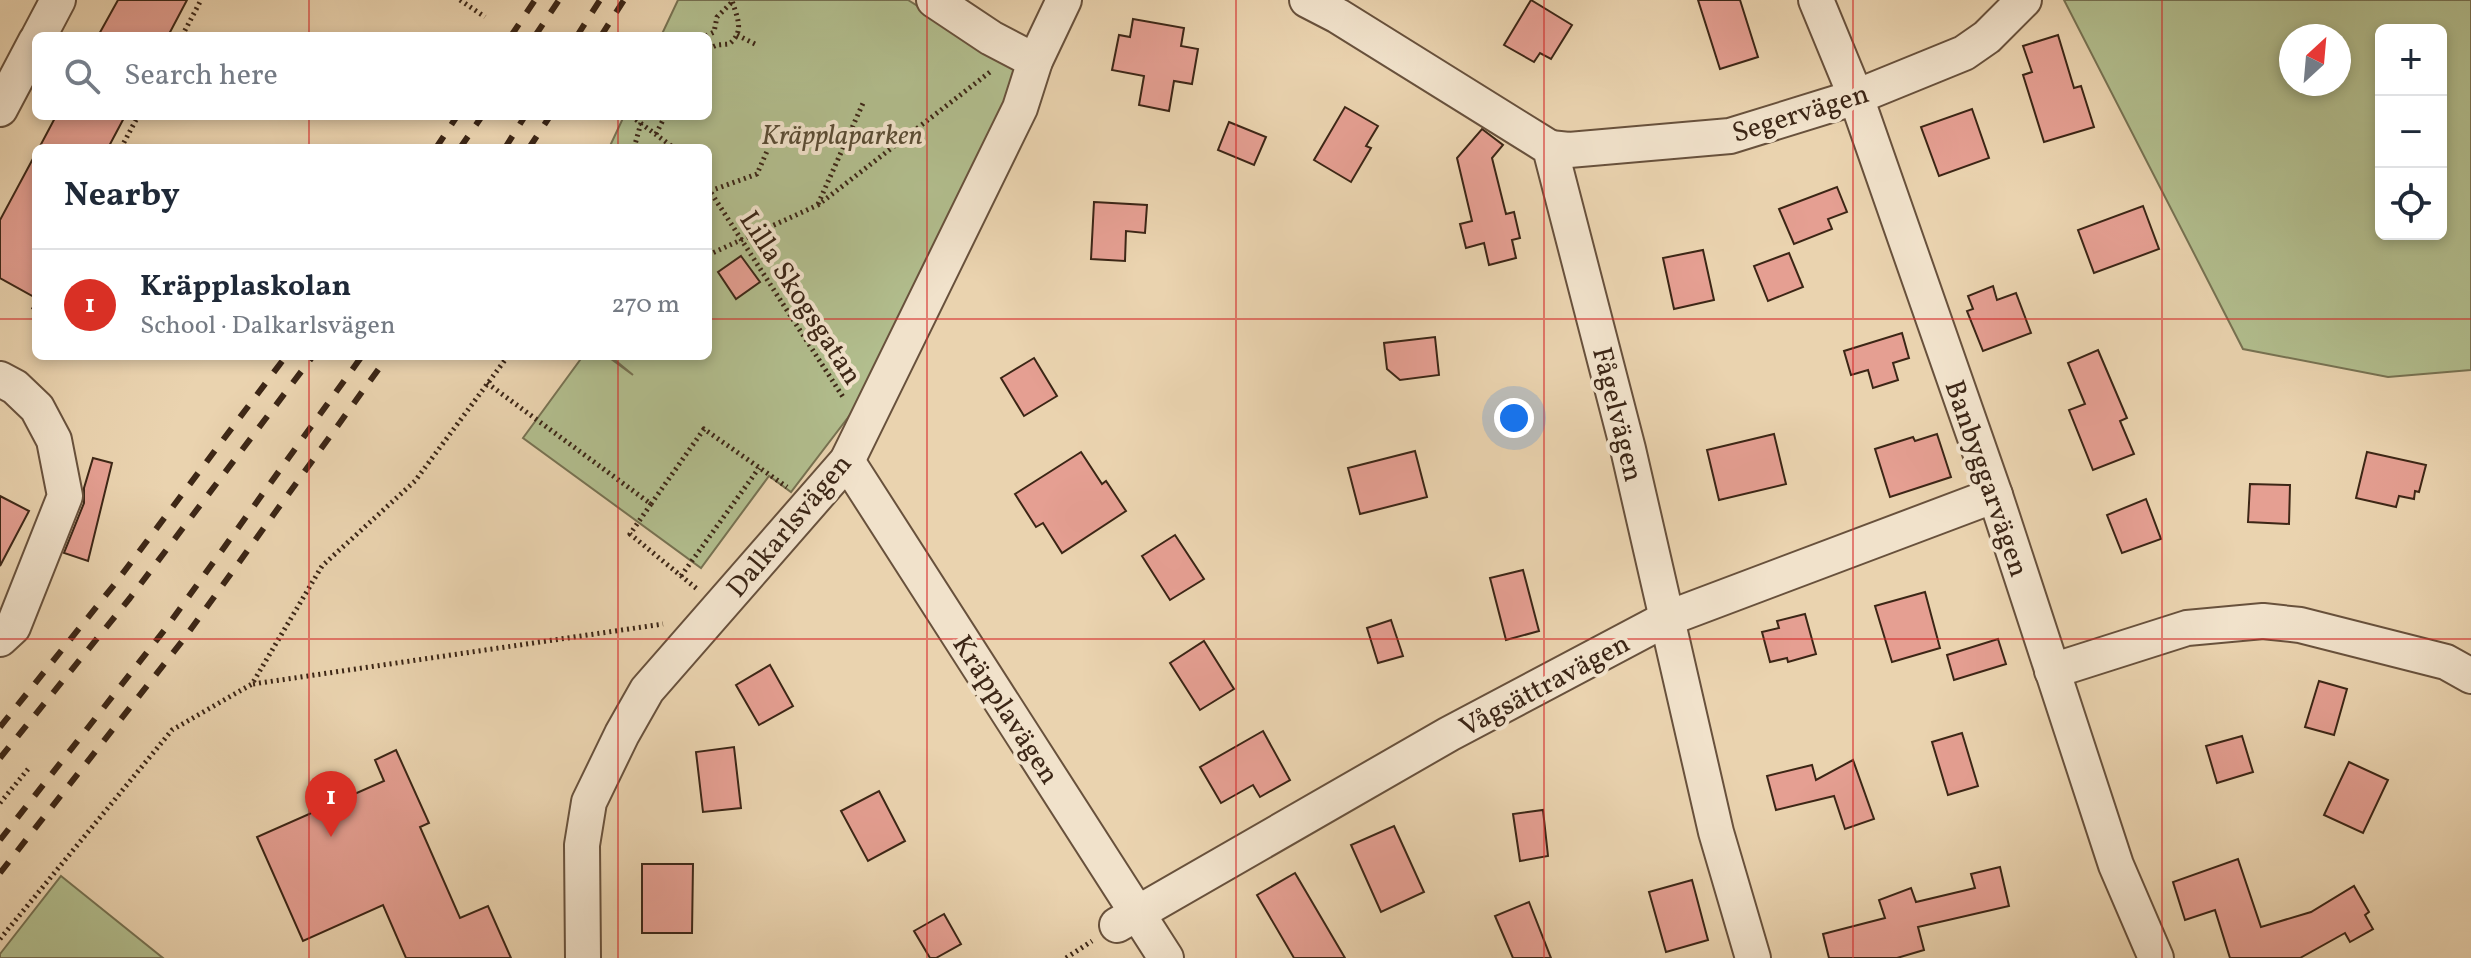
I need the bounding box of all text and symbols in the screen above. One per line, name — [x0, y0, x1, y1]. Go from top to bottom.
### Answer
north arrow — [2279, 24, 2351, 96]
map controls — [2375, 24, 2447, 240]
button: + — [2375, 24, 2447, 96]
search box — [32, 32, 712, 120]
icon: search — [60, 54, 104, 98]
text: Search here — [124, 55, 278, 97]
street label: Segervägen — [1728, 75, 1874, 154]
button: − — [2375, 96, 2447, 168]
park label: Kräpplaparken — [761, 117, 923, 156]
button: locate — [2375, 168, 2447, 240]
text: Nearby — [64, 173, 180, 220]
street label: Lilla Skogsgatan — [729, 204, 871, 393]
text: Kräpplaskolan — [140, 266, 351, 308]
text: 1 — [85, 287, 95, 323]
text: 270 m — [611, 287, 680, 323]
text: School · Dalkarlsvägen — [140, 308, 395, 344]
street label: Fågelvägen — [1581, 343, 1652, 486]
street label: Banbyggarvägen — [1934, 375, 2038, 582]
your location — [1494, 398, 1534, 438]
street label: Dalkarlsvägen — [718, 446, 862, 607]
street label: Vågsättravägen — [1453, 625, 1637, 747]
street label: Kräpplavägen — [942, 628, 1068, 793]
pin: 1 — [305, 771, 357, 837]

